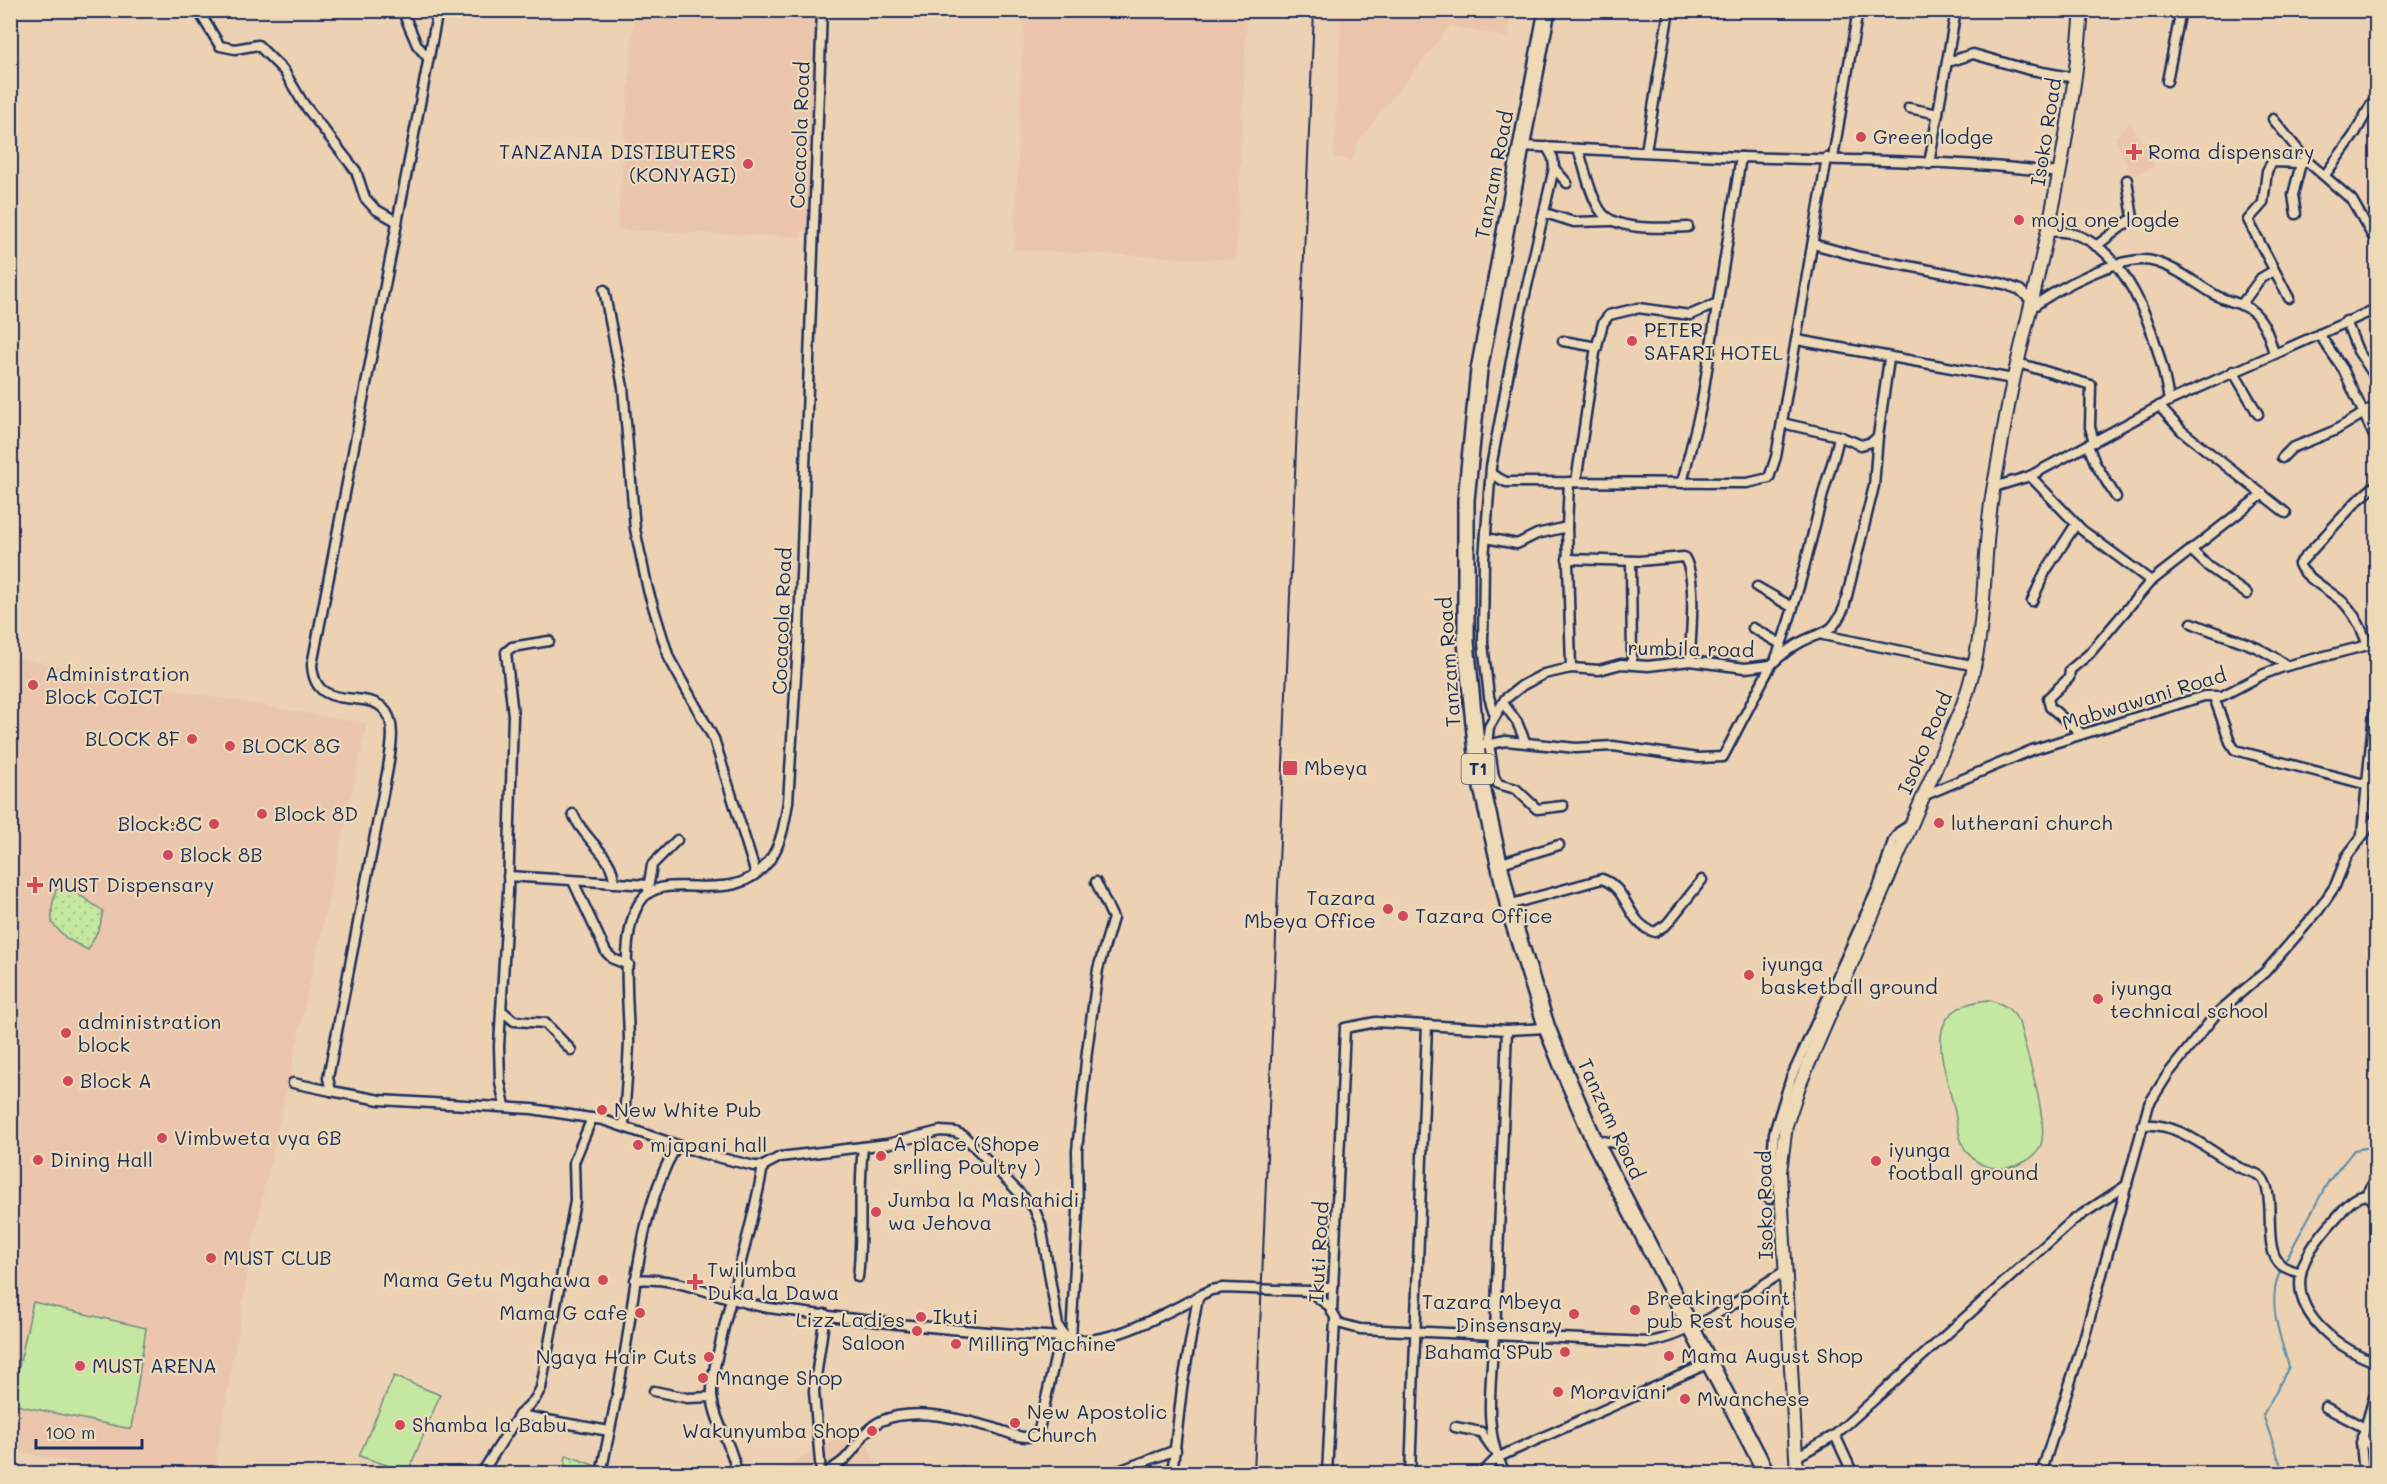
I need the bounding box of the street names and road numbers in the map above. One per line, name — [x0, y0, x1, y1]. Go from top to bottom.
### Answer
street label: Cocacola Road — [783, 61, 815, 209]
street label: Isoko Road — [2024, 76, 2066, 188]
street label: Tanzam Road — [1468, 108, 1518, 241]
street label: Cocacola Road — [765, 547, 797, 695]
street label: Tanzam Road — [1430, 596, 1466, 728]
street label: rumbila road — [1627, 634, 1755, 662]
street label: Mabwawani Road — [2058, 661, 2229, 735]
street label: Isoko Road — [1891, 687, 1957, 798]
road number: T1 — [1462, 754, 1494, 784]
street label: Tanzam Road — [1573, 1054, 1651, 1183]
street label: Isoko Road — [1750, 1150, 1778, 1260]
street label: Ikuti Road — [1302, 1201, 1334, 1303]

